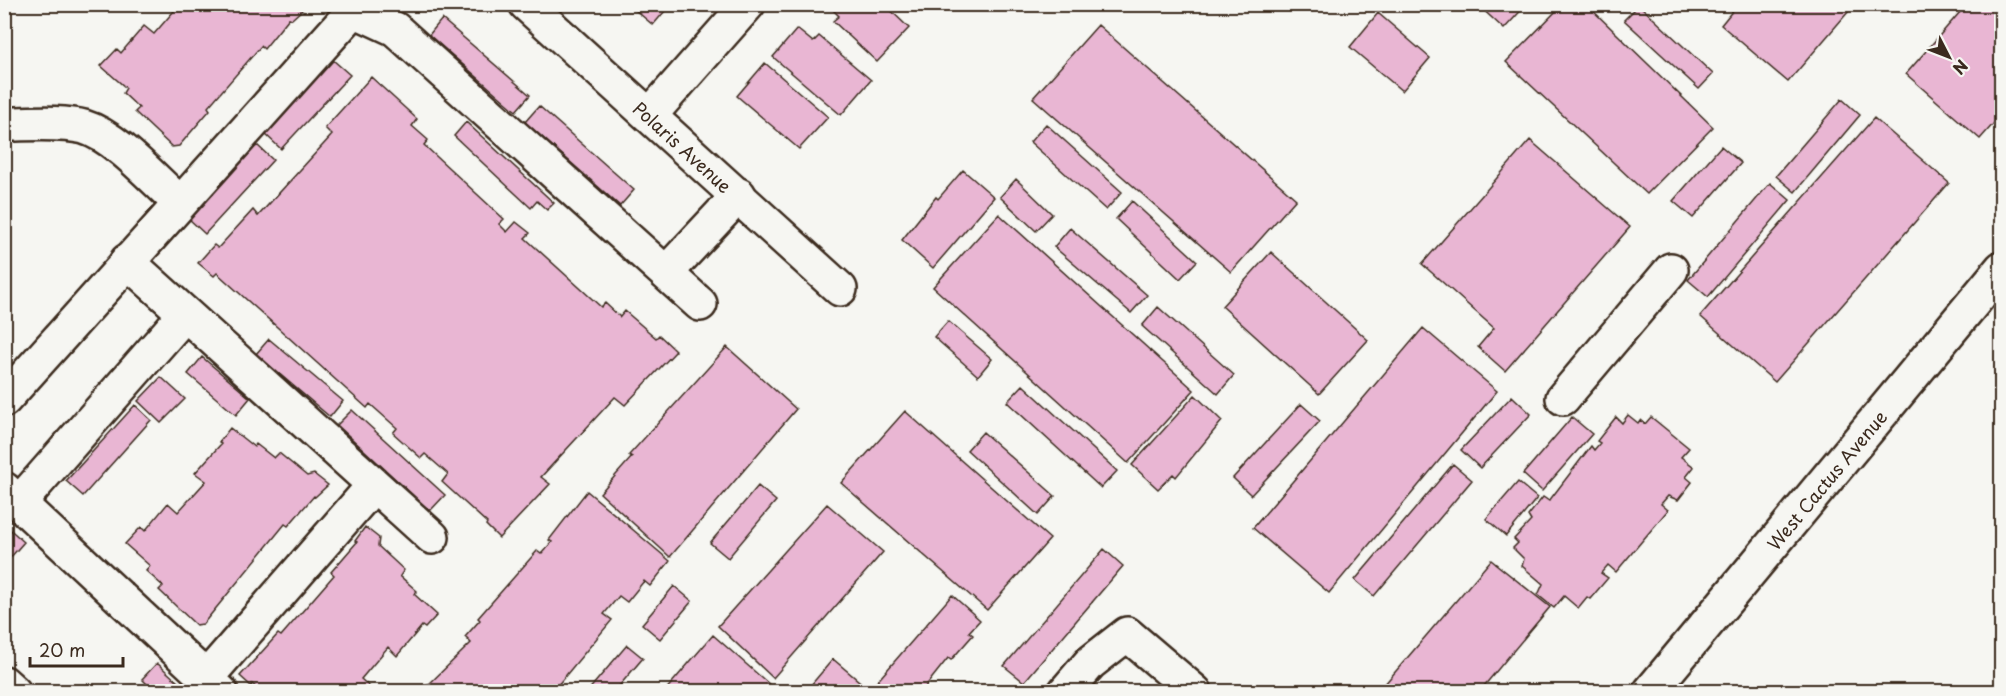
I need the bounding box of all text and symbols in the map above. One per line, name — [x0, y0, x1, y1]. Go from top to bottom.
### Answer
north arrow — [1919, 27, 1979, 87]
text: N — [1948, 55, 1974, 80]
street label: Polaris Avenue — [628, 94, 738, 199]
street label: West Cactus Avenue — [1760, 404, 1893, 556]
scale bar — [30, 630, 123, 668]
text: 20 m — [39, 636, 85, 663]

